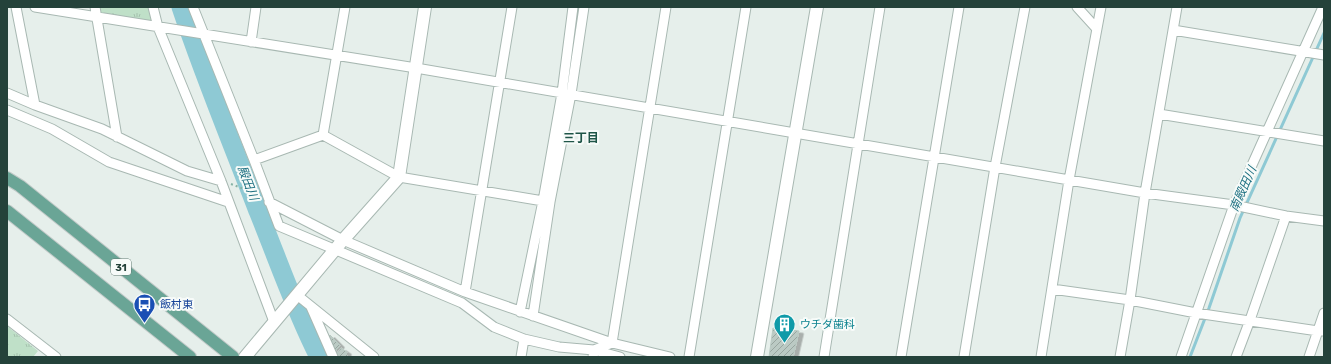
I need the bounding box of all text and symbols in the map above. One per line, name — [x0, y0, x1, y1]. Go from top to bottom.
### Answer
district label: 三丁目 — [563, 131, 599, 145]
water label: 南殿田川 — [1227, 162, 1260, 214]
water label: 殿田川 — [235, 164, 262, 204]
road number: 31 — [111, 259, 131, 275]
bus stop icon: 飯村東 — [131, 291, 157, 324]
place label: 飯村東 — [160, 298, 193, 311]
building icon: ウチダ歯科 — [771, 311, 797, 344]
place label: ウチダ歯科 — [800, 318, 855, 331]

